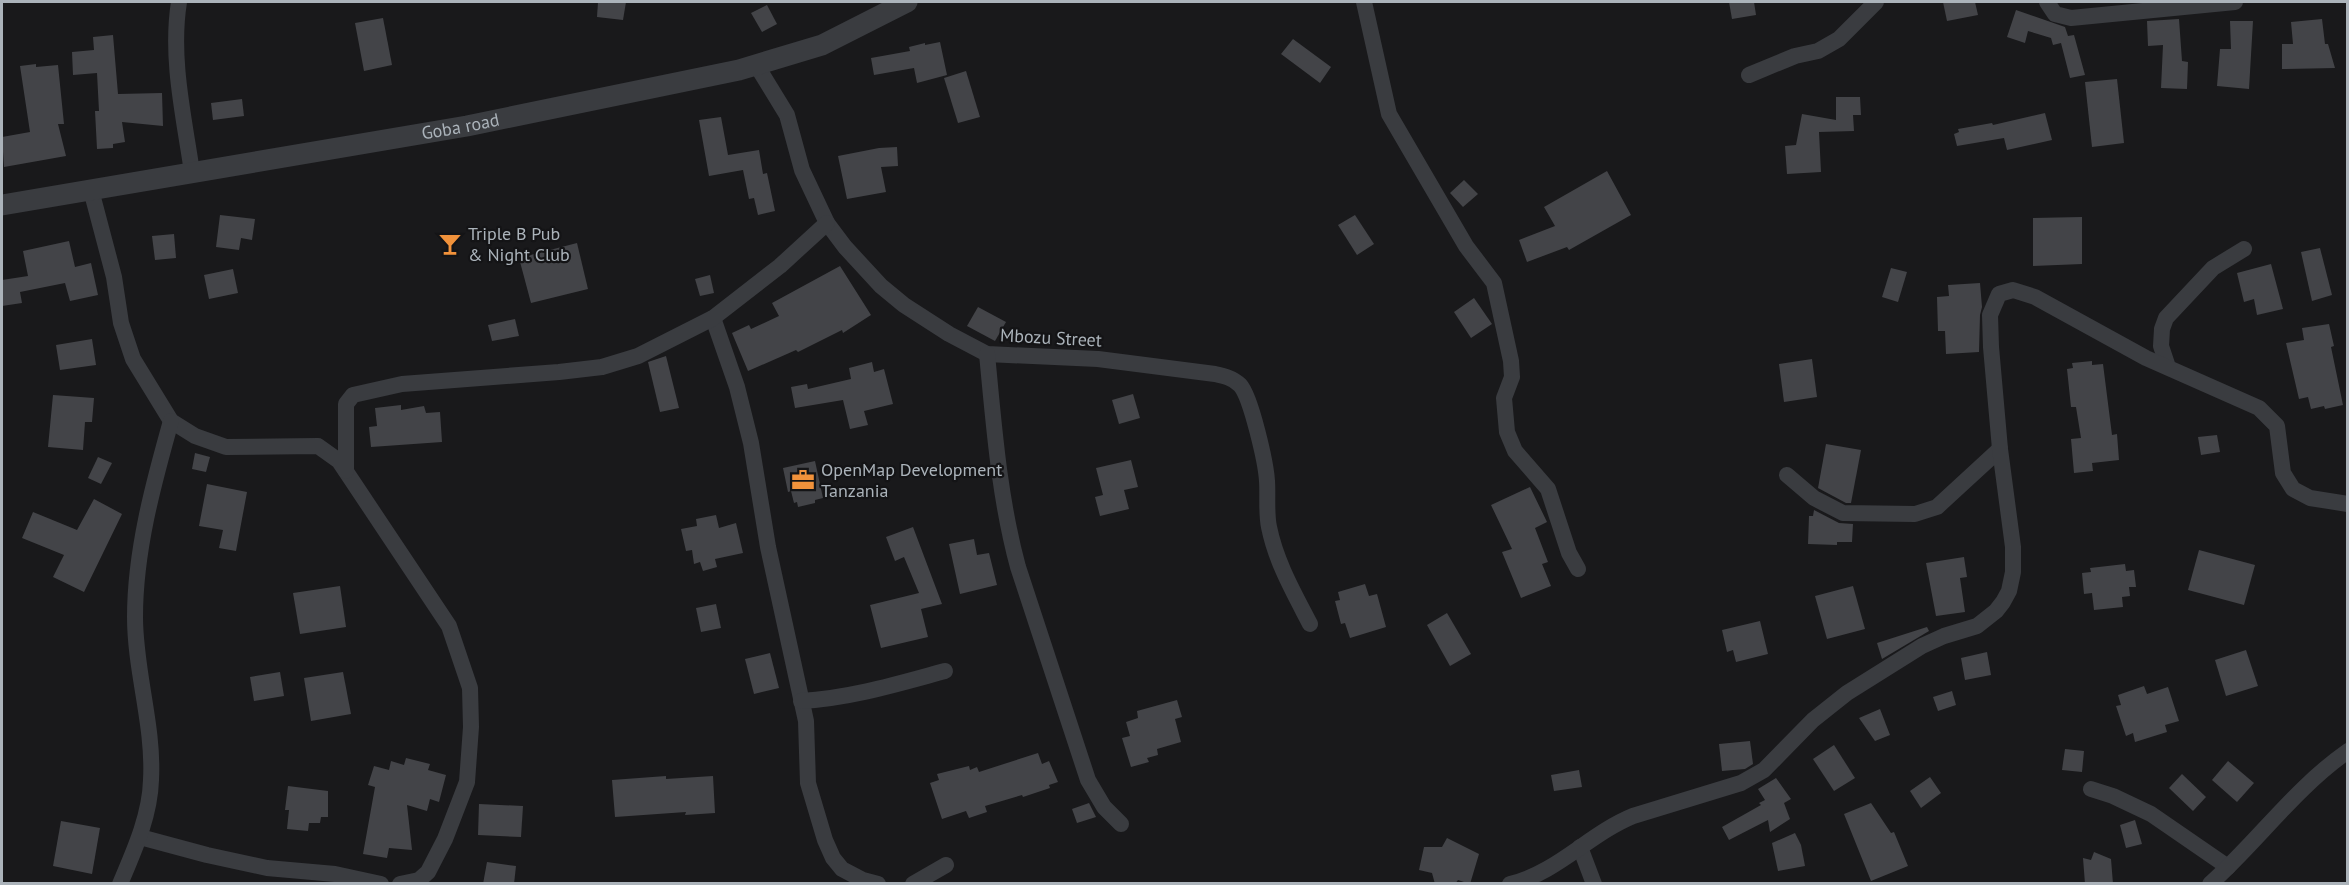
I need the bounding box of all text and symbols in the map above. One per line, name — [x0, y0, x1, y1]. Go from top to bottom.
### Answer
street label: Goba road — [420, 108, 501, 145]
place label: Triple B Pub & Night Club — [468, 222, 570, 266]
bar icon: Triple B Pub & Night Club — [437, 231, 463, 257]
street label: Mbozu Street — [1000, 323, 1102, 352]
place label: OpenMap Development Tanzania — [821, 458, 1002, 502]
office icon: OpenMap Development Tanzania — [790, 467, 816, 493]

